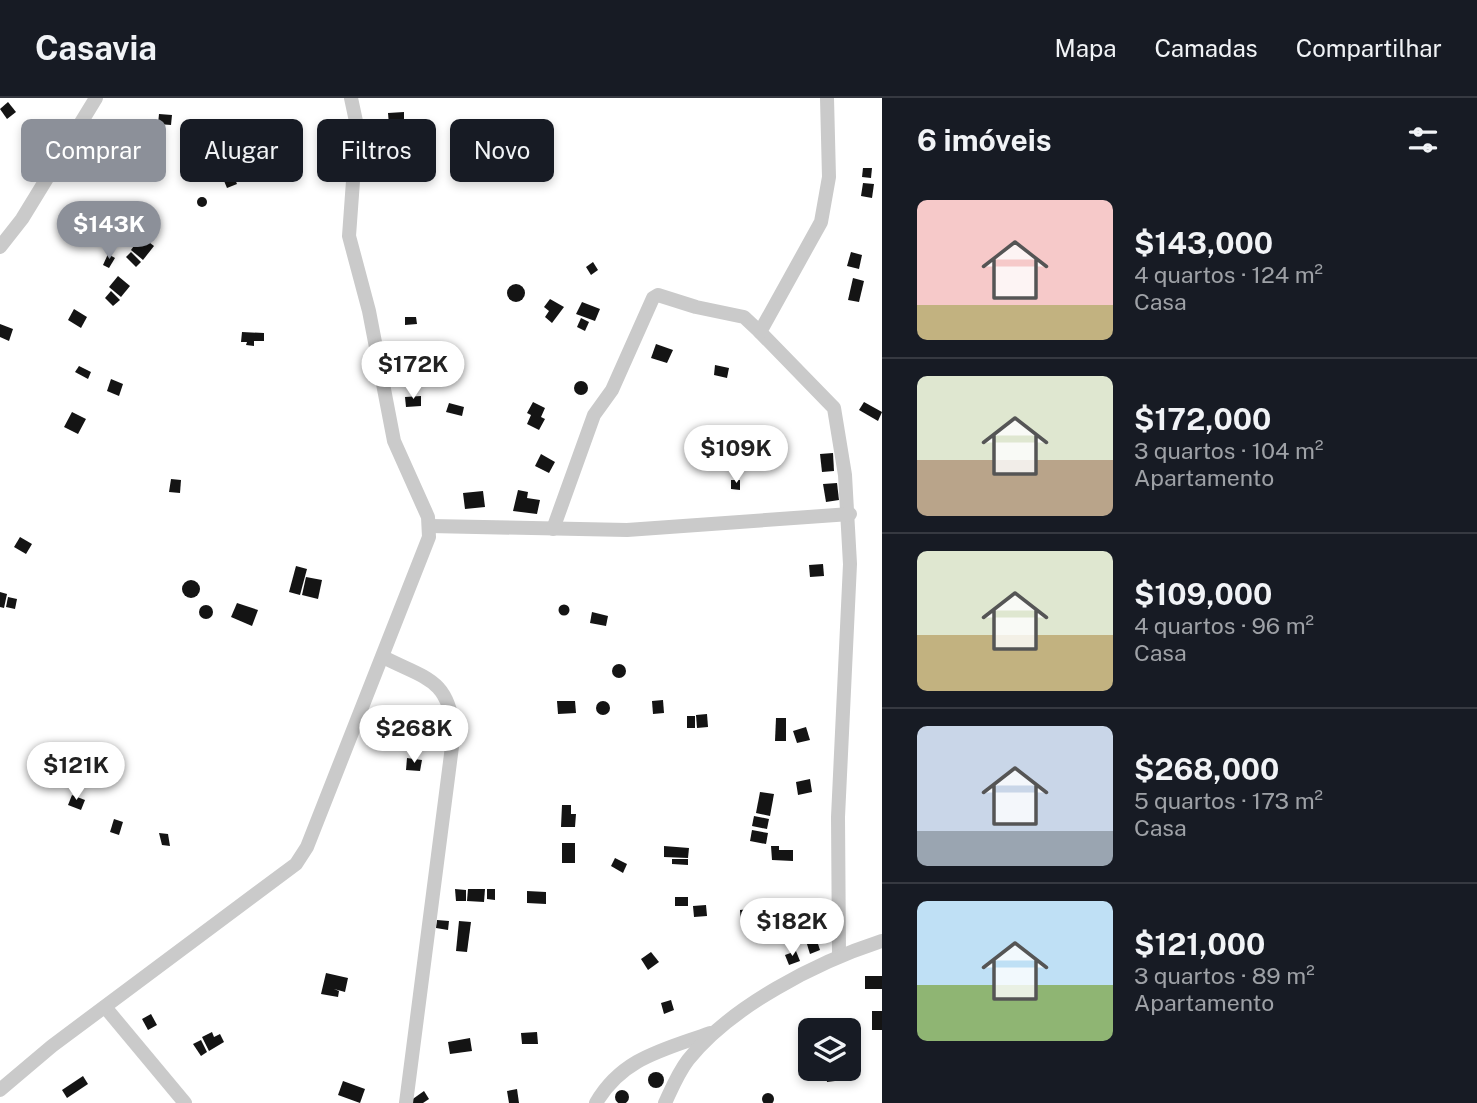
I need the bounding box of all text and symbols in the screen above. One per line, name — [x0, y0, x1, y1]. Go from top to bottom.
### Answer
text: Casavia — [35, 29, 157, 67]
text: Mapa — [1055, 34, 1116, 62]
text: Camadas — [1154, 34, 1258, 62]
text: Compartilhar — [1296, 34, 1442, 62]
chip: Comprar — [21, 119, 166, 182]
chip: Alugar — [180, 119, 303, 182]
chip: Filtros — [317, 119, 436, 182]
chip: Novo — [450, 119, 554, 182]
icon: filters — [1404, 121, 1442, 159]
text: 6 imóveis — [917, 122, 1052, 158]
pin: $143K — [60, 202, 158, 261]
text: $143K — [73, 210, 145, 237]
text: $143,000 — [1134, 225, 1273, 261]
icon: home — [973, 228, 1057, 312]
text: 4 quartos · 124 m² — [1134, 261, 1323, 288]
text: Casa — [1134, 288, 1187, 315]
pin: $172K — [364, 342, 462, 401]
text: $172K — [377, 350, 449, 377]
text: $172,000 — [1134, 401, 1271, 437]
icon: home — [973, 404, 1057, 488]
pin: $109K — [687, 426, 785, 485]
text: $109K — [700, 434, 772, 461]
text: 3 quartos · 104 m² — [1134, 437, 1323, 464]
text: Apartamento — [1134, 464, 1274, 491]
text: $109,000 — [1134, 576, 1272, 612]
icon: home — [973, 579, 1057, 663]
text: 4 quartos · 96 m² — [1134, 612, 1314, 639]
text: Casa — [1134, 639, 1187, 666]
pin: $268K — [365, 706, 463, 765]
text: $268K — [375, 714, 453, 741]
pin: $121K — [27, 742, 125, 802]
text: $121K — [43, 751, 109, 778]
text: $268,000 — [1134, 751, 1279, 787]
icon: home — [973, 754, 1057, 838]
text: 5 quartos · 173 m² — [1134, 787, 1323, 814]
text: Casa — [1134, 814, 1187, 841]
pin: $182K — [743, 898, 841, 958]
text: $182K — [756, 907, 828, 934]
text: $121,000 — [1134, 926, 1265, 962]
icon: home — [973, 929, 1057, 1013]
text: 3 quartos · 89 m² — [1134, 962, 1315, 989]
text: Apartamento — [1134, 989, 1274, 1016]
map controls — [798, 1018, 861, 1081]
button: layers — [798, 1018, 861, 1081]

